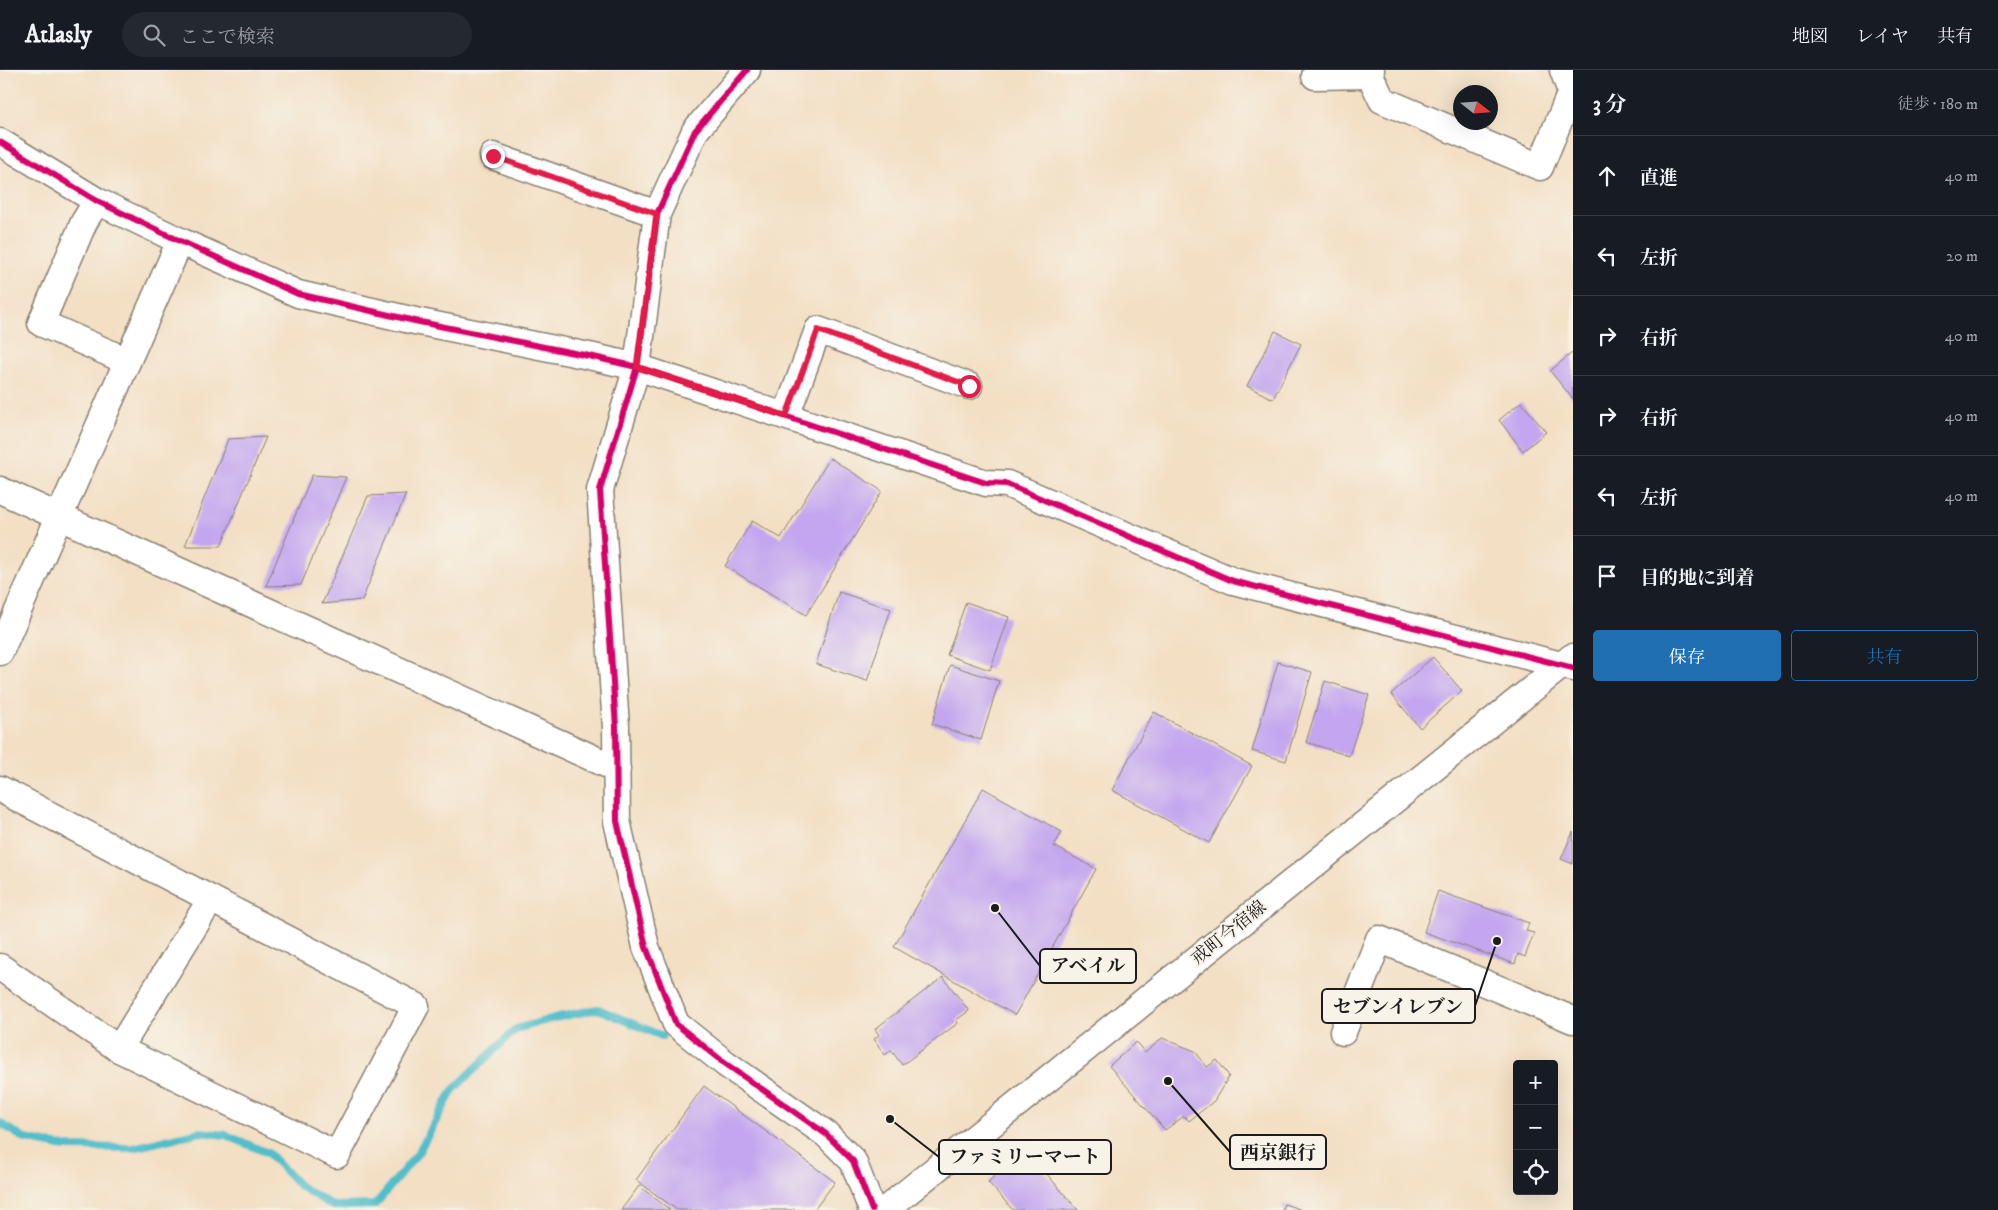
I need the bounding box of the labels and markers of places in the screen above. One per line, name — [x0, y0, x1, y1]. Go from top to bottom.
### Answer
callout: アベイル — [1040, 949, 1136, 983]
callout: セブンイレブン — [1322, 989, 1475, 1023]
callout: 西京銀行 — [1230, 1135, 1326, 1169]
callout: ファミリーマート — [939, 1140, 1111, 1174]

